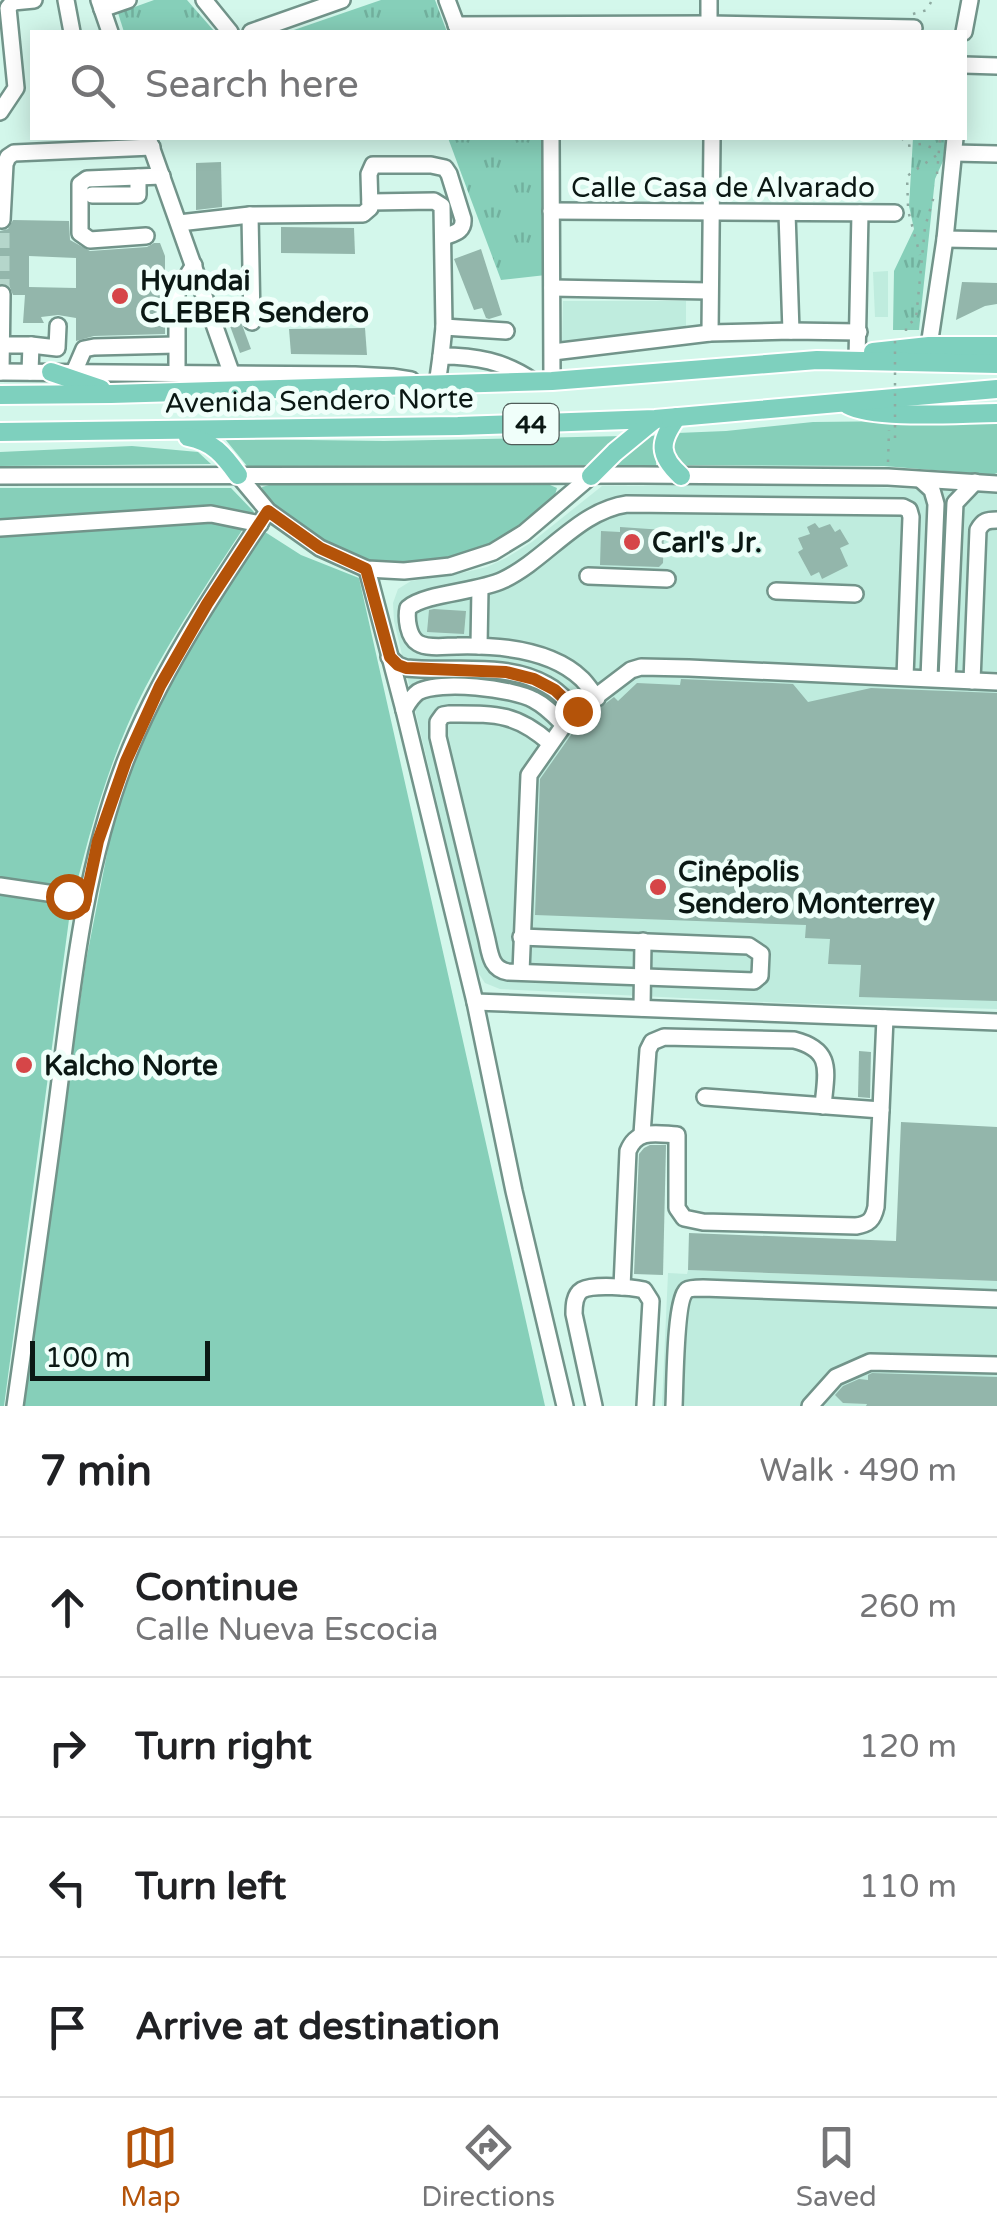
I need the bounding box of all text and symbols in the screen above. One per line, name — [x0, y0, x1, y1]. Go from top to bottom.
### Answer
search box — [30, 30, 967, 140]
icon: search — [65, 58, 120, 113]
text: Search here — [145, 62, 359, 108]
street label: Calle Casa de Alvarado — [571, 171, 875, 205]
place label: Hyundai CLEBER Sendero — [140, 264, 369, 330]
marker: Hyundai CLEBER Sendero — [109, 285, 131, 307]
street label: Avenida Sendero Norte — [164, 381, 474, 421]
road number: 44 — [504, 404, 558, 444]
place label: Carl's Jr. — [652, 526, 762, 560]
marker: Carl's Jr. — [621, 531, 643, 553]
route end — [555, 689, 601, 735]
place label: Cinépolis Sendero Monterrey — [678, 855, 935, 921]
route start — [46, 874, 92, 920]
marker: Cinépolis Sendero Monterrey — [647, 876, 669, 898]
place label: Kalcho Norte — [44, 1049, 218, 1083]
marker: Kalcho Norte — [13, 1054, 35, 1076]
scale bar — [30, 1336, 210, 1380]
text: 100 m — [45, 1341, 131, 1375]
text: 7 min — [40, 1446, 152, 1497]
text: Walk · 490 m — [760, 1452, 957, 1490]
text: Continue — [135, 1565, 298, 1611]
icon: ahead — [40, 1580, 95, 1635]
text: 260 m — [859, 1588, 957, 1626]
text: Calle Nueva Escocia — [135, 1611, 438, 1649]
icon: right — [40, 1720, 95, 1775]
text: Turn right — [135, 1724, 312, 1770]
text: 120 m — [859, 1728, 957, 1766]
icon: left — [40, 1860, 95, 1915]
text: Turn left — [135, 1864, 286, 1910]
text: 110 m — [859, 1868, 957, 1906]
icon: arrive — [40, 2000, 95, 2055]
text: Arrive at destination — [135, 2004, 500, 2050]
tab: Map — [120, 2120, 181, 2214]
tab: Directions — [421, 2120, 555, 2214]
tab: Saved — [796, 2120, 877, 2214]

